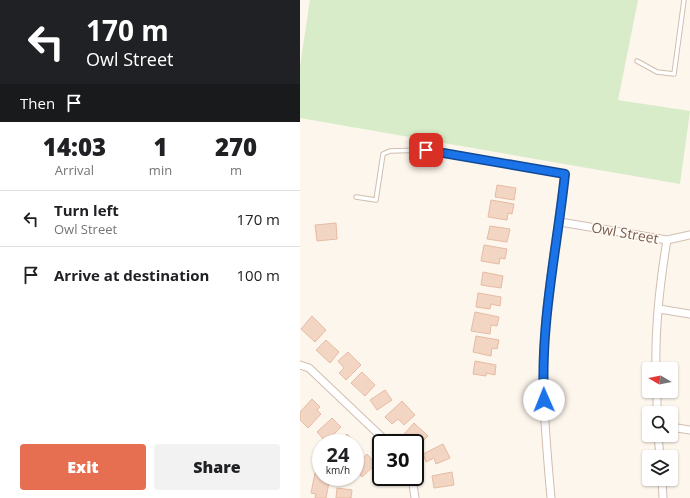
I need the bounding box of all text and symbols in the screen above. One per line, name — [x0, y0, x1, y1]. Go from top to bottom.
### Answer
text: 170 m — [86, 11, 169, 49]
icon: left — [20, 16, 72, 68]
text: Owl Street — [86, 47, 173, 71]
icon: arrive — [63, 92, 85, 114]
text: Then — [20, 93, 55, 113]
text: 14:03 — [43, 130, 106, 163]
text: 1 — [153, 130, 168, 163]
text: 270 — [215, 130, 257, 163]
pin — [409, 133, 443, 167]
icon: arrive — [415, 139, 437, 161]
text: Arrival — [55, 161, 94, 179]
text: min — [149, 161, 172, 179]
text: m — [230, 161, 242, 179]
text: Turn left — [54, 200, 119, 220]
icon: left — [20, 208, 42, 230]
text: 170 m — [236, 209, 280, 229]
street label: Owl Street — [590, 217, 660, 248]
text: Owl Street — [54, 220, 117, 238]
icon: arrive — [20, 264, 42, 286]
text: Arrive at destination — [54, 265, 209, 285]
text: 100 m — [236, 265, 280, 285]
north arrow — [642, 362, 678, 398]
map controls — [642, 362, 678, 486]
position arrow — [523, 379, 565, 421]
button: search — [642, 406, 678, 442]
speed limit sign: 30 — [372, 434, 424, 486]
text: 24 — [327, 441, 349, 468]
button: Exit — [20, 444, 146, 490]
button: Share — [154, 444, 280, 490]
button: layers — [642, 450, 678, 486]
text: km/h — [326, 463, 350, 477]

